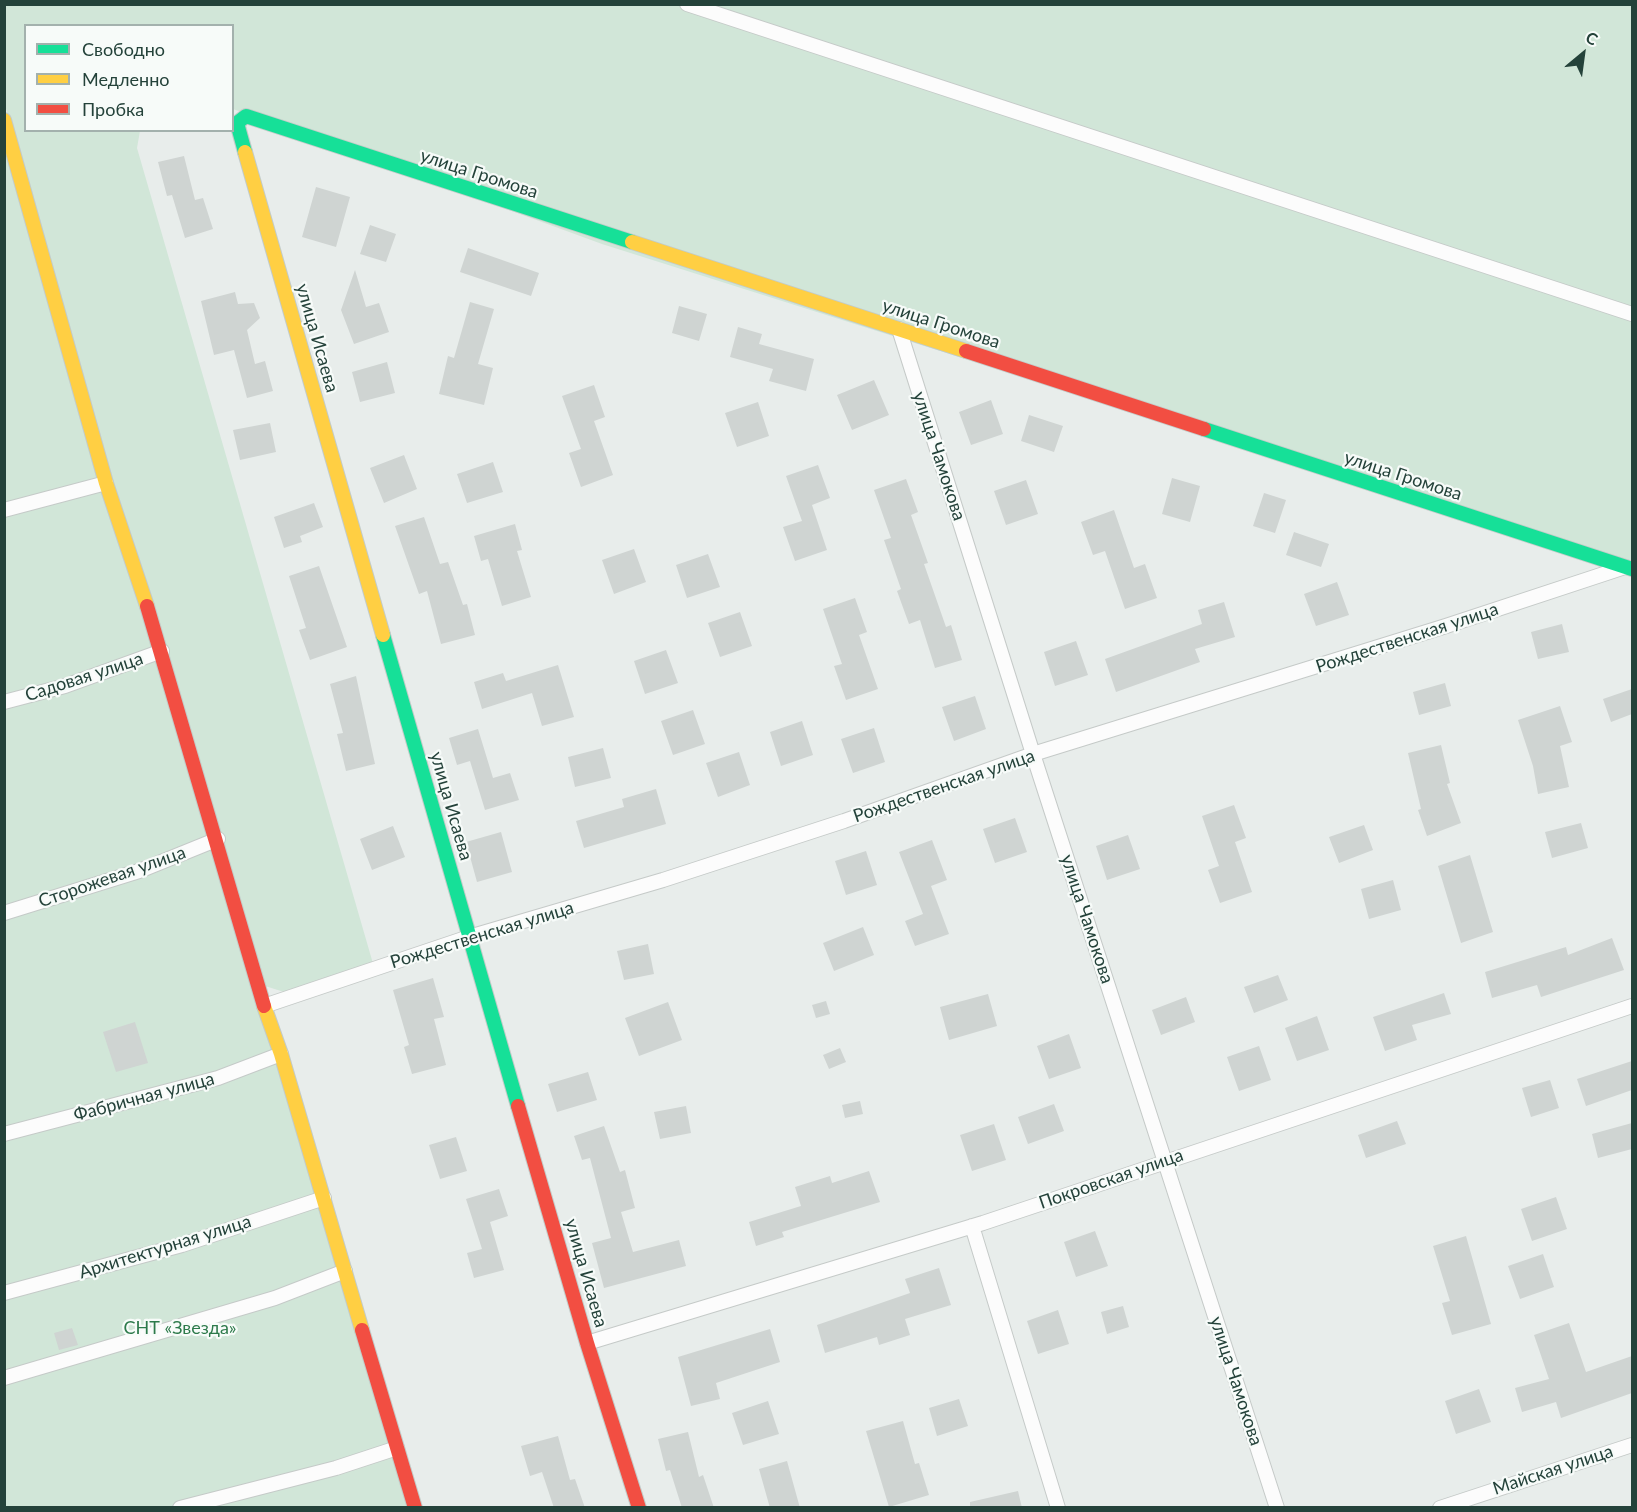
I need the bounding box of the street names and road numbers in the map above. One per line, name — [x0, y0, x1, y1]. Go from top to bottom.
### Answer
street label: улица Громова — [417, 145, 541, 203]
street label: улица Исаева — [291, 281, 343, 395]
street label: улица Громова — [879, 295, 1003, 353]
street label: улица Чамокова — [908, 389, 970, 523]
street label: улица Громова — [1341, 447, 1465, 505]
street label: Рождественская улица — [1313, 598, 1501, 678]
street label: Садовая улица — [22, 648, 146, 706]
street label: Рождественская улица — [850, 745, 1038, 827]
street label: улица Исаева — [425, 749, 477, 863]
street label: Сторожевая улица — [36, 842, 188, 912]
street label: улица Чамокова — [1056, 852, 1118, 986]
street label: Рождественская улица — [388, 897, 576, 973]
street label: Фабричная улица — [71, 1068, 217, 1126]
street label: Покровская улица — [1036, 1144, 1186, 1214]
street label: Архитектурная улица — [76, 1211, 254, 1283]
street label: улица Исаева — [560, 1216, 612, 1330]
street label: улица Чамокова — [1205, 1314, 1267, 1448]
street label: Майская улица — [1490, 1440, 1616, 1500]

